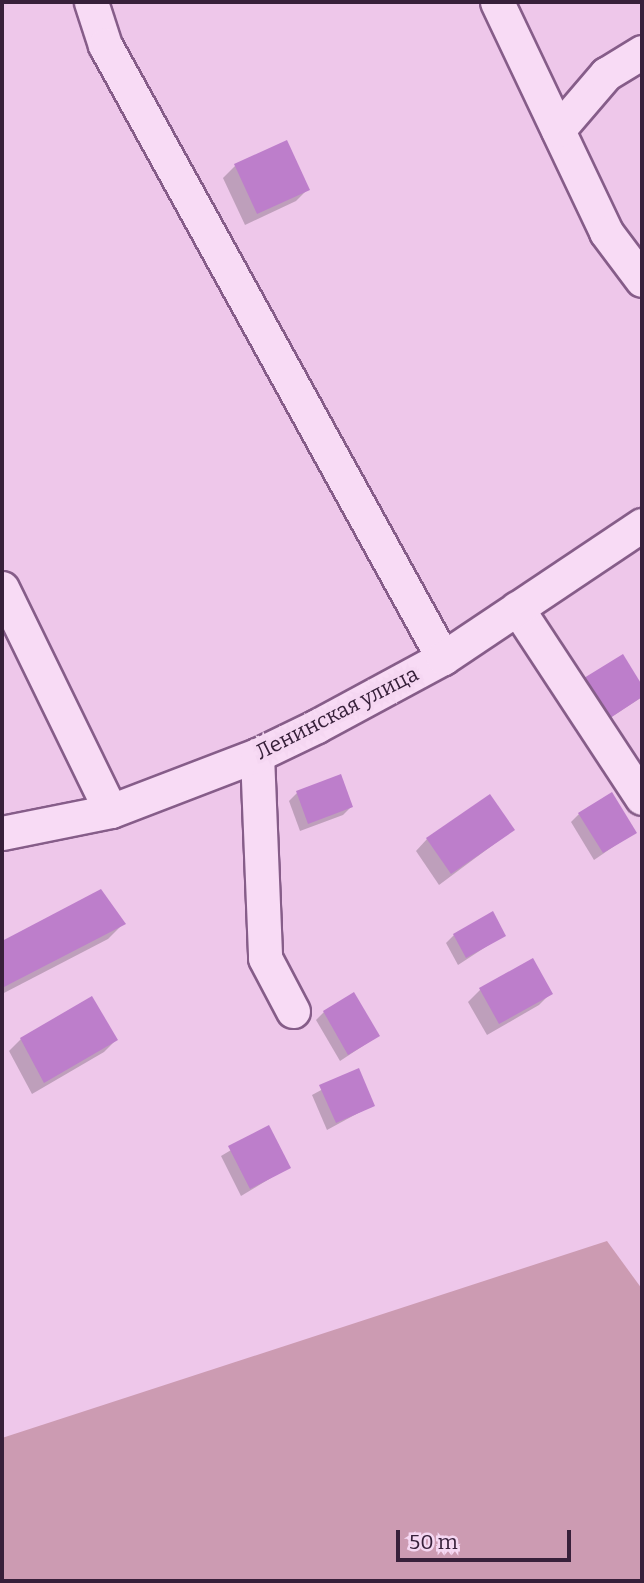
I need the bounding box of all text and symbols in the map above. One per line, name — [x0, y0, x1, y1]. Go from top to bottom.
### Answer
street label: Ленинская улица — [252, 661, 422, 765]
scale bar — [399, 1516, 574, 1560]
text: 50 m — [409, 1529, 458, 1555]

